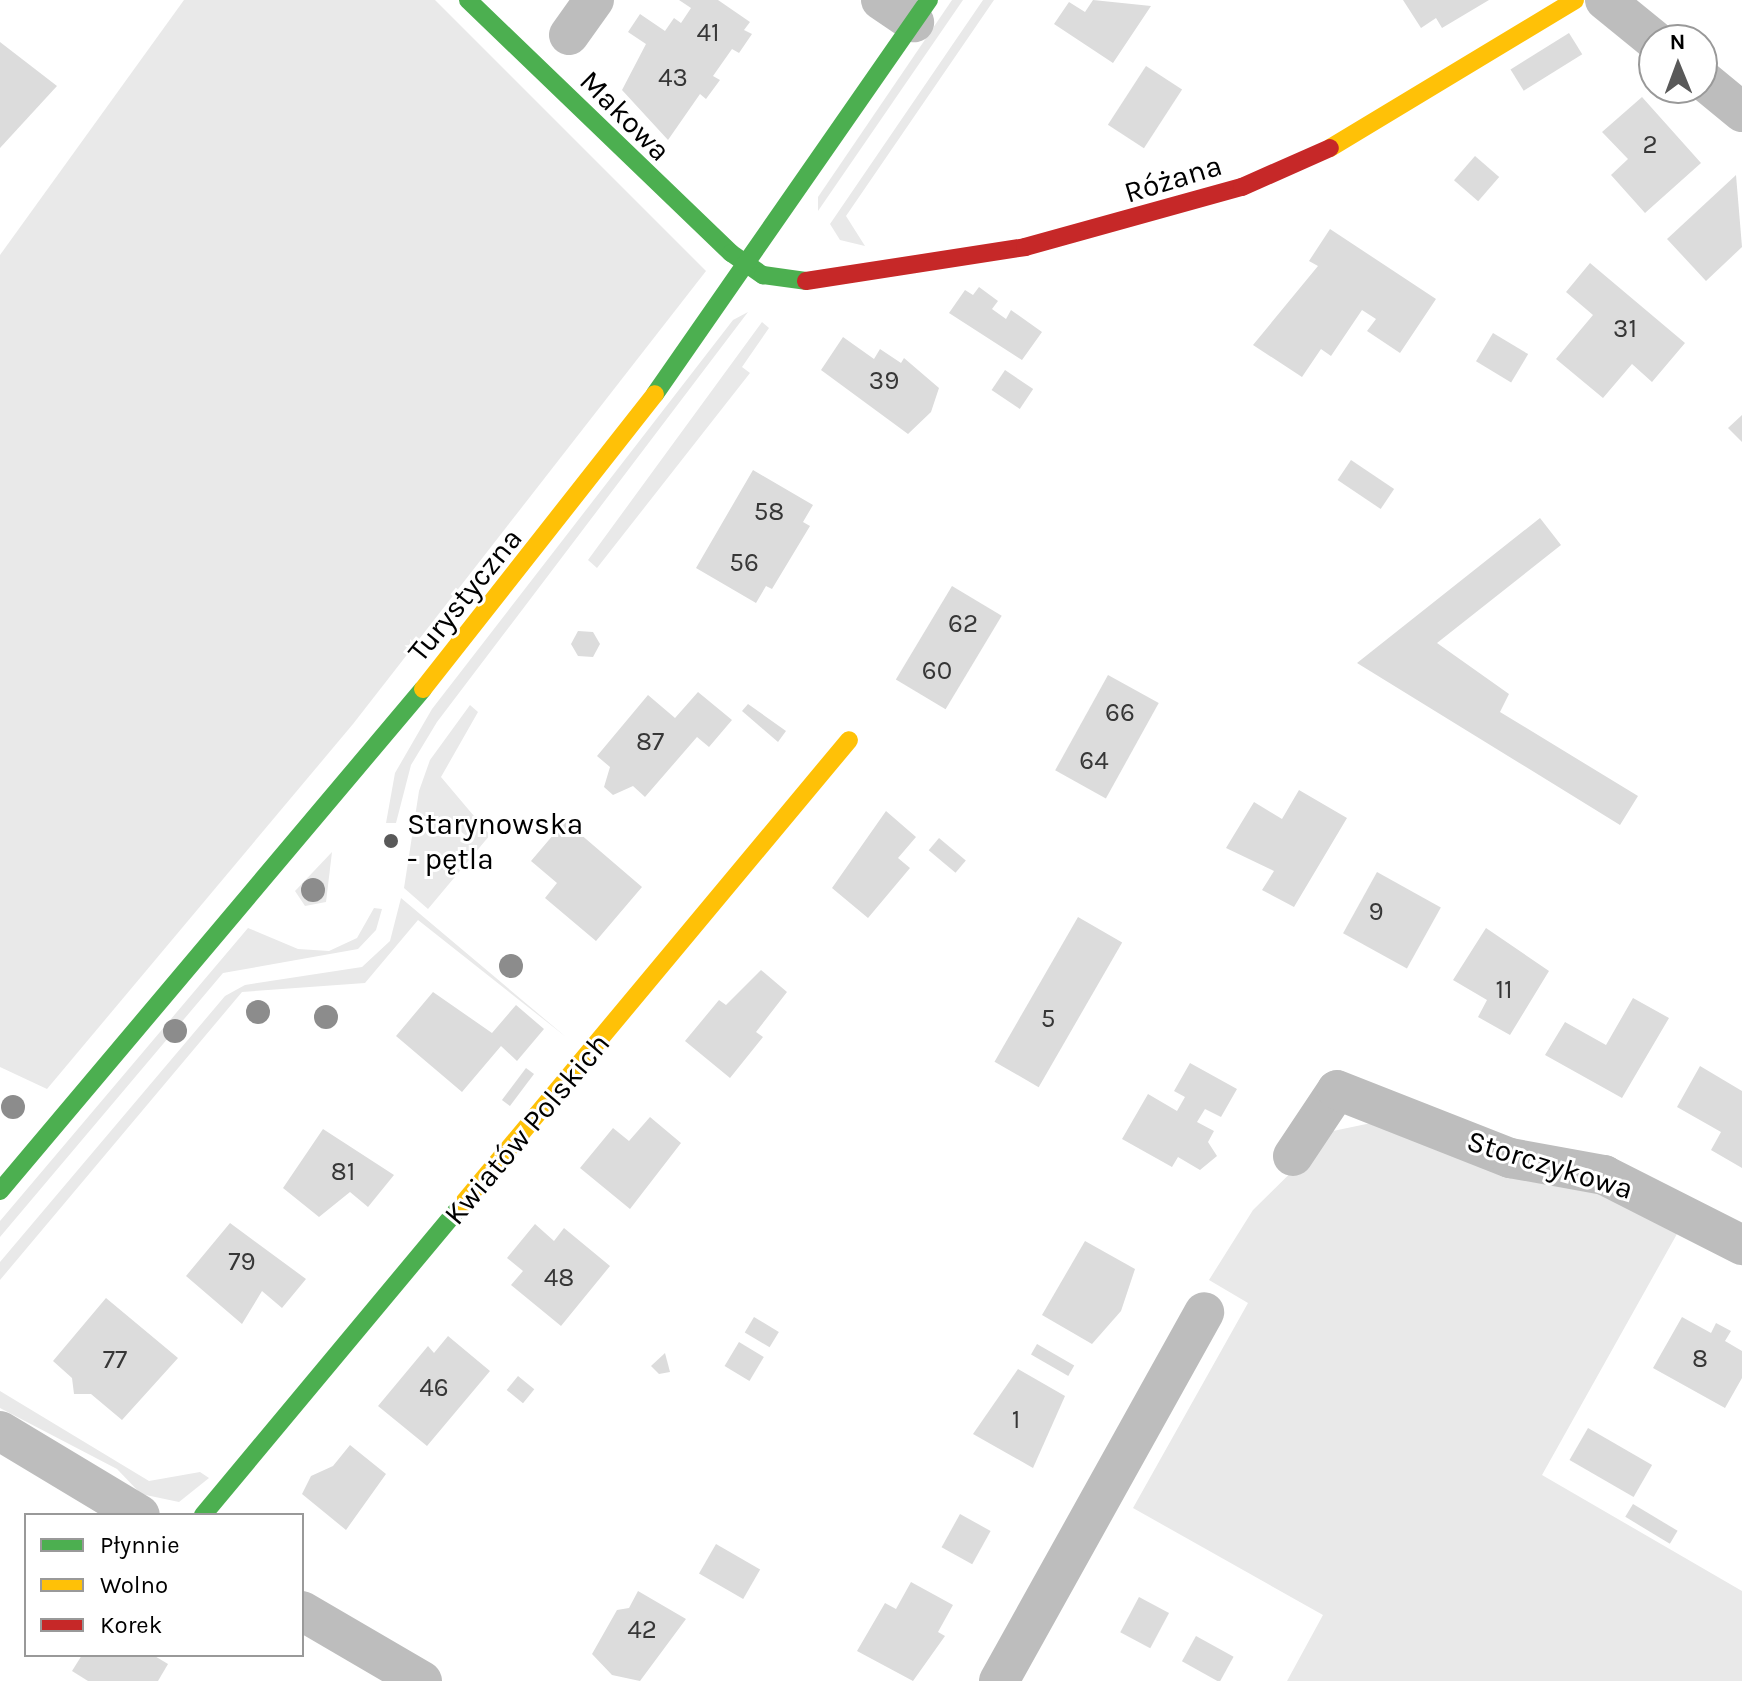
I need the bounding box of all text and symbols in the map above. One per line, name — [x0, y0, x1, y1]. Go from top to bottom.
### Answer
house number: 41 — [696, 17, 720, 49]
north arrow — [1638, 24, 1718, 104]
text: N — [1669, 29, 1686, 55]
house number: 43 — [658, 62, 688, 94]
street label: Makowa — [572, 63, 678, 169]
house number: 2 — [1642, 129, 1658, 161]
street label: Różana — [1120, 147, 1226, 211]
house number: 31 — [1613, 313, 1637, 345]
house number: 39 — [869, 365, 899, 397]
house number: 58 — [754, 496, 784, 528]
street label: Turystyczna — [400, 521, 530, 669]
house number: 56 — [729, 547, 759, 579]
house number: 62 — [948, 608, 978, 640]
house number: 60 — [922, 655, 952, 687]
house number: 66 — [1105, 697, 1135, 729]
house number: 87 — [636, 726, 664, 758]
house number: 64 — [1079, 745, 1109, 777]
place label: Starynowska - pętla — [407, 806, 583, 876]
marker: Starynowska - pętla — [382, 832, 400, 850]
house number: 9 — [1368, 896, 1384, 928]
house number: 11 — [1495, 974, 1513, 1006]
house number: 5 — [1041, 1003, 1055, 1035]
street label: Kwiatów Polskich — [437, 1026, 617, 1232]
street label: Storczykowa — [1463, 1123, 1637, 1207]
house number: 81 — [331, 1156, 355, 1188]
house number: 79 — [228, 1246, 256, 1278]
house number: 48 — [544, 1262, 574, 1294]
house number: 8 — [1692, 1343, 1708, 1375]
house number: 77 — [103, 1344, 127, 1376]
house number: 46 — [419, 1372, 449, 1404]
house number: 1 — [1012, 1404, 1020, 1436]
legend — [24, 1513, 304, 1657]
text: Płynnie — [100, 1531, 180, 1559]
text: Wolno — [100, 1571, 168, 1599]
text: Korek — [100, 1611, 162, 1639]
house number: 42 — [627, 1614, 657, 1646]

